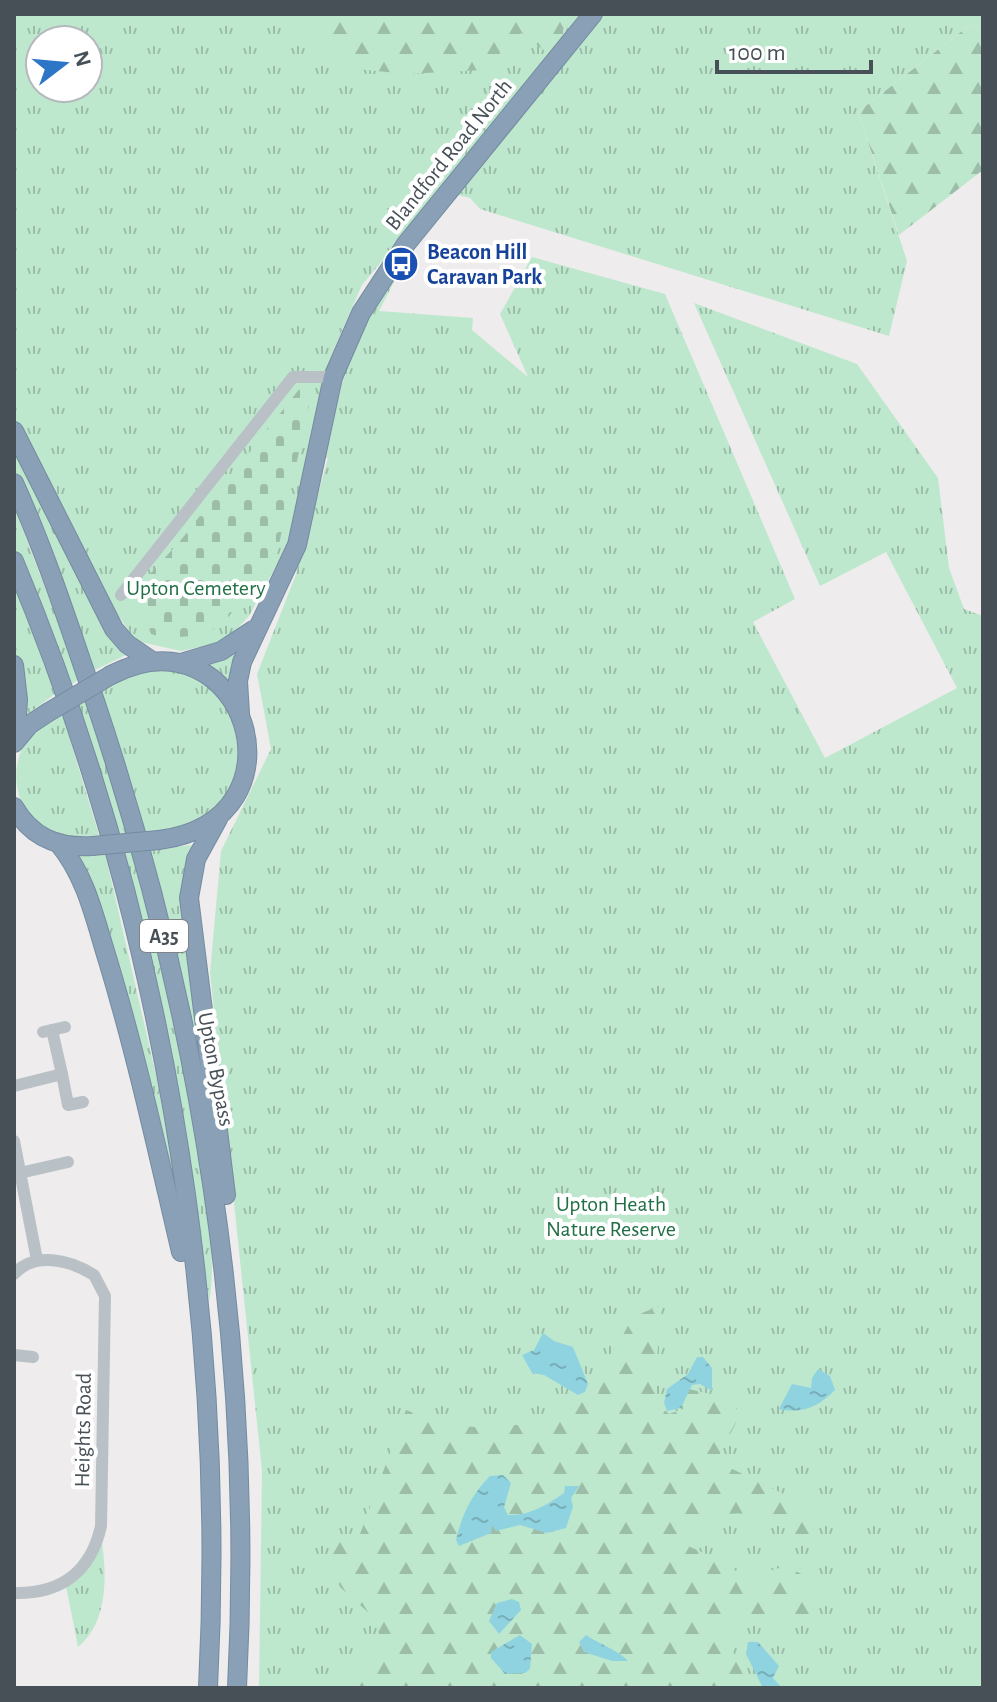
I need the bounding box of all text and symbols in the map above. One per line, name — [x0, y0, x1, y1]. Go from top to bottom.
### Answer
north arrow — [24, 24, 104, 104]
scale bar — [717, 24, 871, 74]
text: 100 m — [729, 41, 786, 65]
text: N — [70, 48, 95, 69]
street label: Blandford Road North — [381, 75, 516, 234]
place label: Beacon Hill Caravan Park — [427, 241, 542, 288]
bus stop icon: Beacon Hill Caravan Park — [382, 245, 420, 283]
park label: Upton Cemetery — [126, 577, 266, 599]
road number: A35 — [140, 920, 188, 952]
street label: Upton Bypass — [194, 1010, 238, 1128]
park label: Upton Heath Nature Reserve — [546, 1193, 676, 1240]
street label: Heights Road — [71, 1372, 95, 1488]

